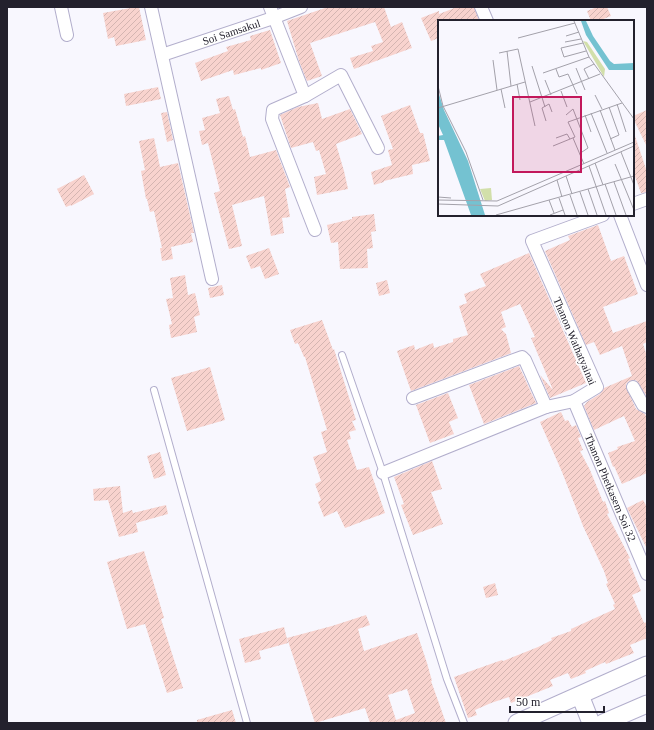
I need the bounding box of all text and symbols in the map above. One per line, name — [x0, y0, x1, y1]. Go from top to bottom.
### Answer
street label: Soi Samsakul — [201, 17, 262, 47]
inset map — [438, 20, 634, 216]
street label: Thanon Wathatyainai — [551, 295, 599, 387]
street label: Thanon Phetkasem Soi 32 — [583, 432, 638, 543]
scale bar — [510, 688, 604, 714]
text: 50 m — [516, 695, 541, 709]

